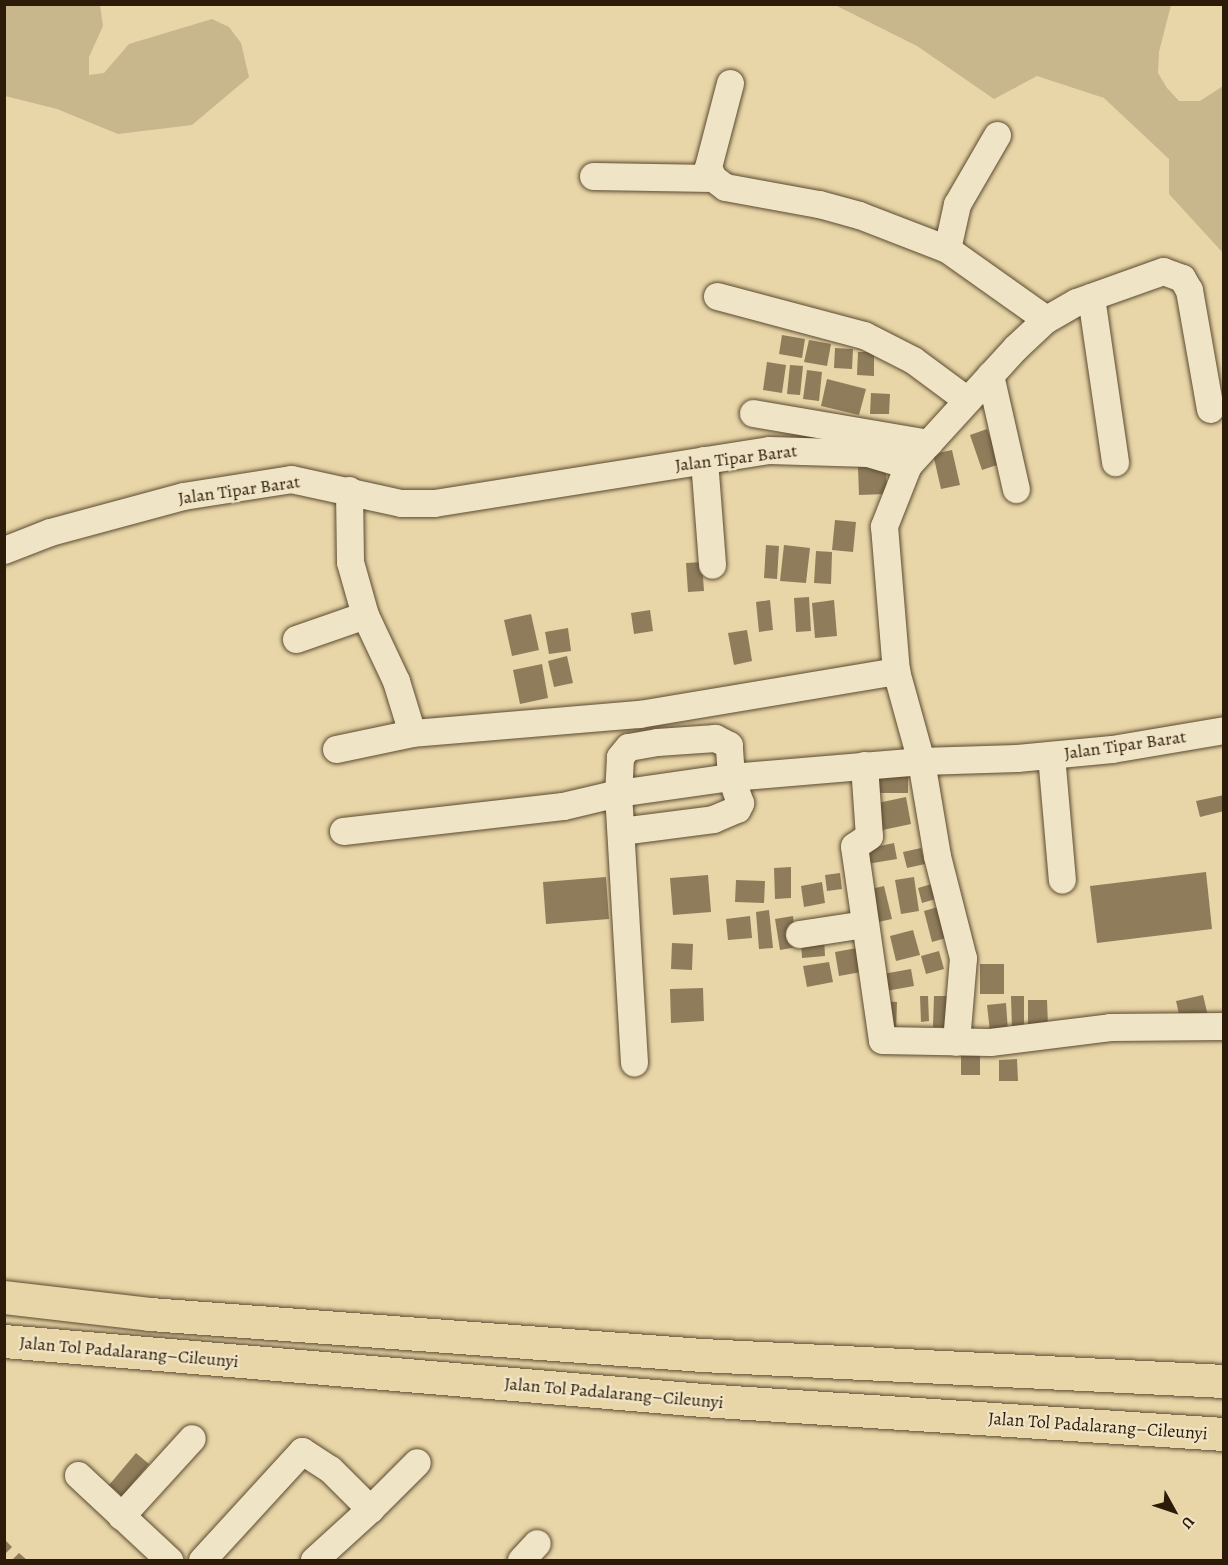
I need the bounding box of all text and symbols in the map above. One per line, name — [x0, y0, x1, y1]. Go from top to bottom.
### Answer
street label: Jalan Tipar Barat — [674, 440, 798, 476]
street label: Jalan Tipar Barat — [177, 471, 301, 509]
street label: Jalan Tipar Barat — [1063, 726, 1187, 764]
street label: Jalan Tol Padalarang–Cileunyi — [18, 1332, 240, 1372]
street label: Jalan Tol Padalarang–Cileunyi — [503, 1373, 725, 1413]
street label: Jalan Tol Padalarang–Cileunyi — [987, 1408, 1209, 1444]
north arrow — [1144, 1481, 1204, 1541]
text: U — [1176, 1511, 1200, 1534]

